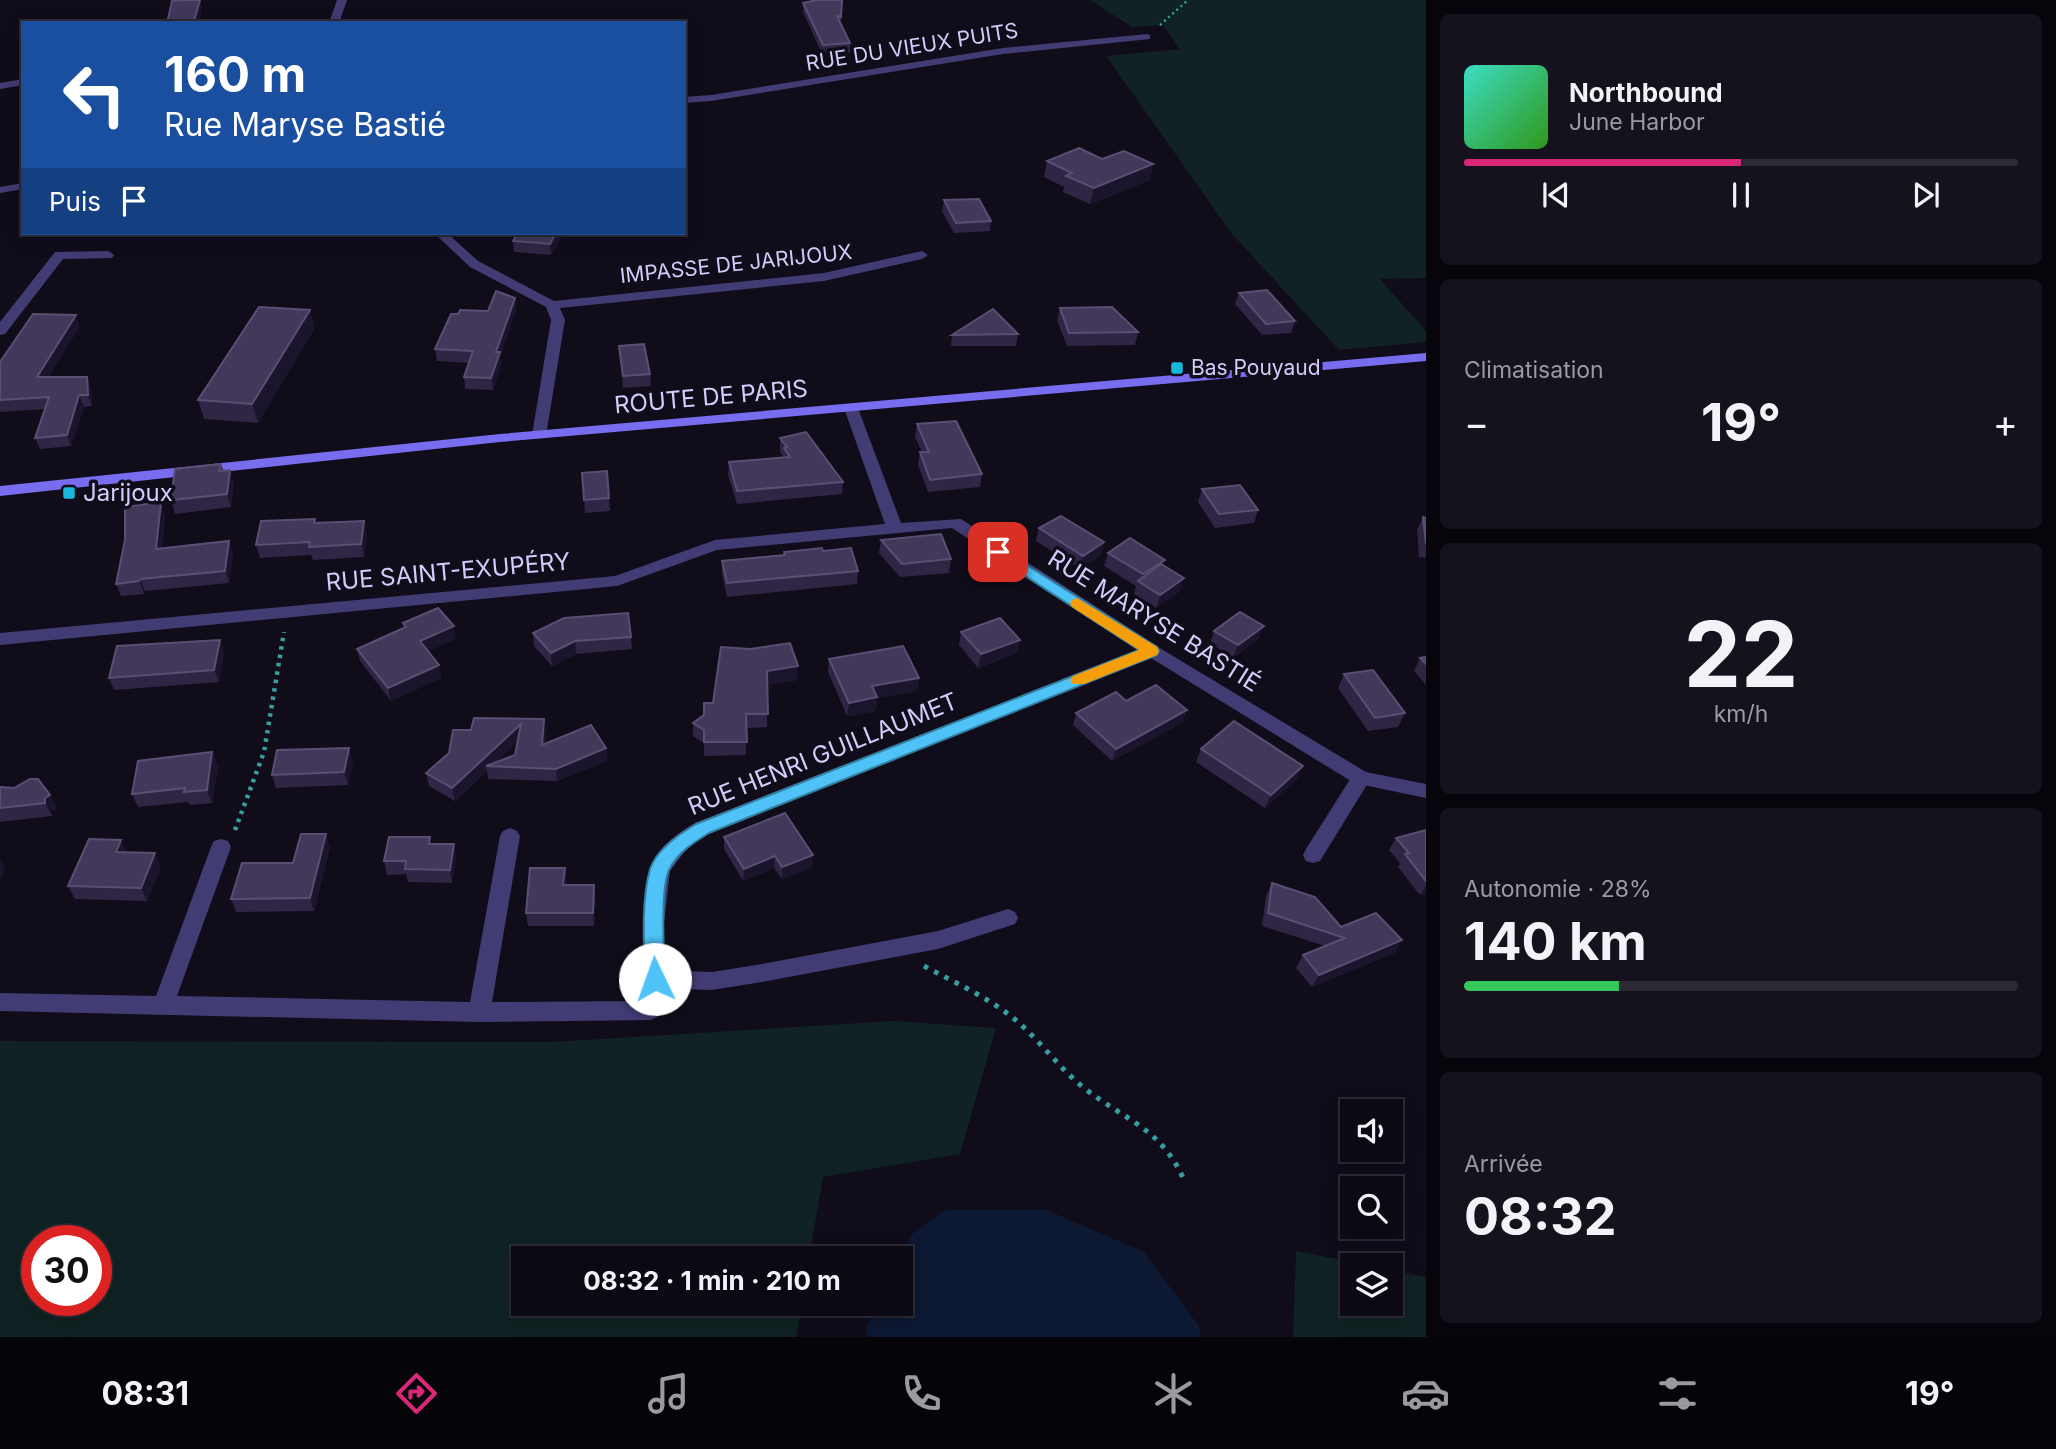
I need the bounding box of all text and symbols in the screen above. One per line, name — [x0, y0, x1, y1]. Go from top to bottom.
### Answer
street label: RUE DU VIEUX PUITS — [804, 17, 1020, 76]
text: 160 m — [164, 45, 306, 104]
icon: left — [49, 49, 140, 140]
text: Northbound — [1569, 77, 1723, 108]
text: Rue Maryse Bastié — [164, 105, 446, 144]
text: June Harbor — [1569, 108, 1705, 136]
icon: previous — [1537, 176, 1575, 214]
icon: pause — [1722, 176, 1760, 214]
icon: next — [1907, 176, 1945, 214]
icon: arrive — [115, 182, 153, 220]
text: Puis — [49, 186, 101, 217]
street label: IMPASSE DE JARIJOUX — [619, 239, 853, 288]
place label: Bas Pouyaud — [1191, 355, 1321, 380]
text: Climatisation — [1464, 356, 1604, 384]
marker: Bas Pouyaud — [1169, 360, 1185, 376]
street label: ROUTE DE PARIS — [613, 374, 809, 419]
text: 19° — [1701, 391, 1781, 454]
text: − — [1464, 400, 1489, 446]
text: + — [1993, 400, 2018, 446]
place label: Jarijoux — [83, 478, 173, 507]
marker: Jarijoux — [61, 485, 77, 501]
pin — [968, 522, 1028, 582]
icon: arrive — [979, 533, 1017, 571]
street label: RUE MARYSE BASTIÉ — [1043, 543, 1266, 698]
street label: RUE SAINT-EXUPÉRY — [324, 545, 571, 597]
text: 22 — [1684, 599, 1798, 709]
street label: RUE HENRI GUILLAUMET — [684, 686, 962, 821]
text: km/h — [1714, 700, 1768, 728]
text: Autonomie · 28% — [1464, 875, 1651, 903]
text: 140 km — [1464, 910, 1647, 973]
position arrow — [618, 942, 692, 1016]
map controls — [1340, 1099, 1403, 1316]
button: sound — [1340, 1099, 1403, 1162]
text: Arrivée — [1464, 1150, 1543, 1178]
button: search — [1340, 1176, 1403, 1239]
text: 08:32 — [1464, 1185, 1617, 1248]
speed limit sign: 30 — [21, 1225, 112, 1316]
button: layers — [1340, 1253, 1403, 1316]
text: 08:32 · 1 min · 210 m — [583, 1265, 841, 1296]
icon: directions — [392, 1369, 441, 1418]
icon: music — [644, 1369, 693, 1418]
icon: phone — [897, 1369, 946, 1418]
icon: climate — [1149, 1369, 1198, 1418]
icon: car — [1401, 1369, 1450, 1418]
icon: filters — [1653, 1369, 1702, 1418]
text: 08:31 — [102, 1374, 189, 1413]
text: 19° — [1905, 1374, 1954, 1413]

